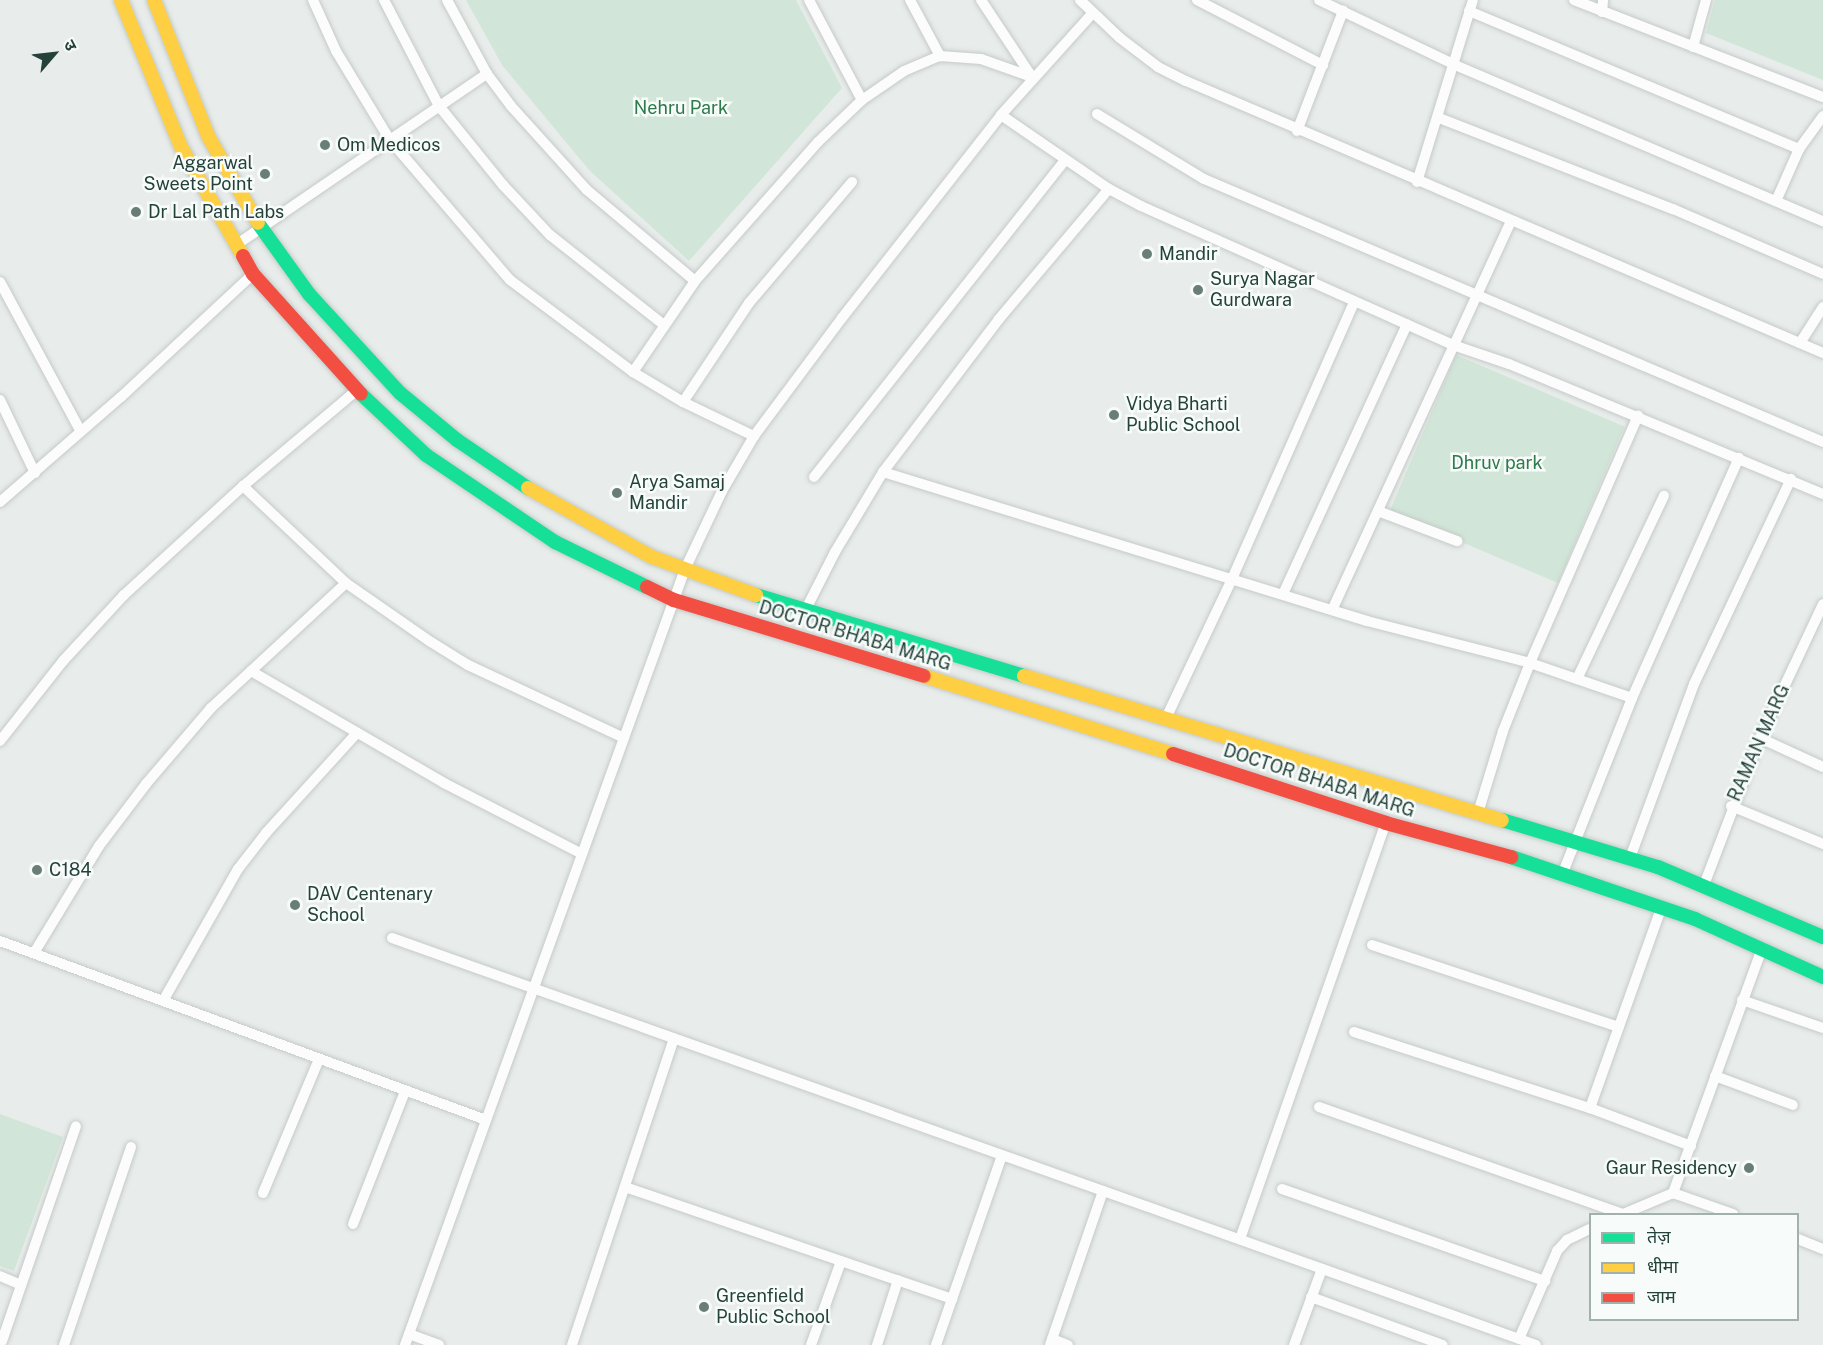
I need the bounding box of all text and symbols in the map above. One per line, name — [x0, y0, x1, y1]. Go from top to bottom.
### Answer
north arrow — [24, 24, 84, 84]
text: उ — [60, 37, 81, 54]
park label: Nehru Park — [634, 97, 728, 119]
place label: Om Medicos — [337, 134, 440, 156]
marker: Om Medicos — [318, 138, 332, 152]
place label: Aggarwal Sweets Point — [143, 153, 253, 195]
marker: Aggarwal Sweets Point — [258, 167, 272, 181]
place label: Dr Lal Path Labs — [148, 201, 284, 223]
marker: Dr Lal Path Labs — [129, 205, 143, 219]
place label: Mandir — [1159, 243, 1218, 265]
marker: Mandir — [1140, 247, 1154, 261]
place label: Surya Nagar Gurdwara — [1210, 269, 1315, 312]
marker: Surya Nagar Gurdwara — [1191, 283, 1205, 297]
place label: Vidya Bharti Public School — [1126, 394, 1241, 436]
marker: Vidya Bharti Public School — [1107, 408, 1121, 422]
park label: Dhruv park — [1451, 452, 1543, 474]
place label: Arya Samaj Mandir — [629, 472, 725, 514]
marker: Arya Samaj Mandir — [610, 486, 624, 500]
street label: DOCTOR BHABA MARG — [756, 596, 954, 676]
street label: RAMAN MARG — [1724, 681, 1794, 805]
street label: DOCTOR BHABA MARG — [1221, 740, 1417, 822]
place label: C184 — [49, 859, 92, 881]
marker: C184 — [30, 863, 44, 877]
place label: DAV Centenary School — [307, 884, 433, 926]
marker: DAV Centenary School — [288, 898, 302, 912]
place label: Gaur Residency — [1606, 1157, 1737, 1179]
marker: Gaur Residency — [1742, 1161, 1756, 1175]
legend — [1589, 1213, 1799, 1321]
text: तेज़ — [1647, 1226, 1671, 1247]
text: धीमा — [1647, 1256, 1678, 1277]
place label: Greenfield Public School — [716, 1286, 831, 1328]
text: जाम — [1647, 1286, 1676, 1307]
marker: Greenfield Public School — [697, 1300, 711, 1314]

